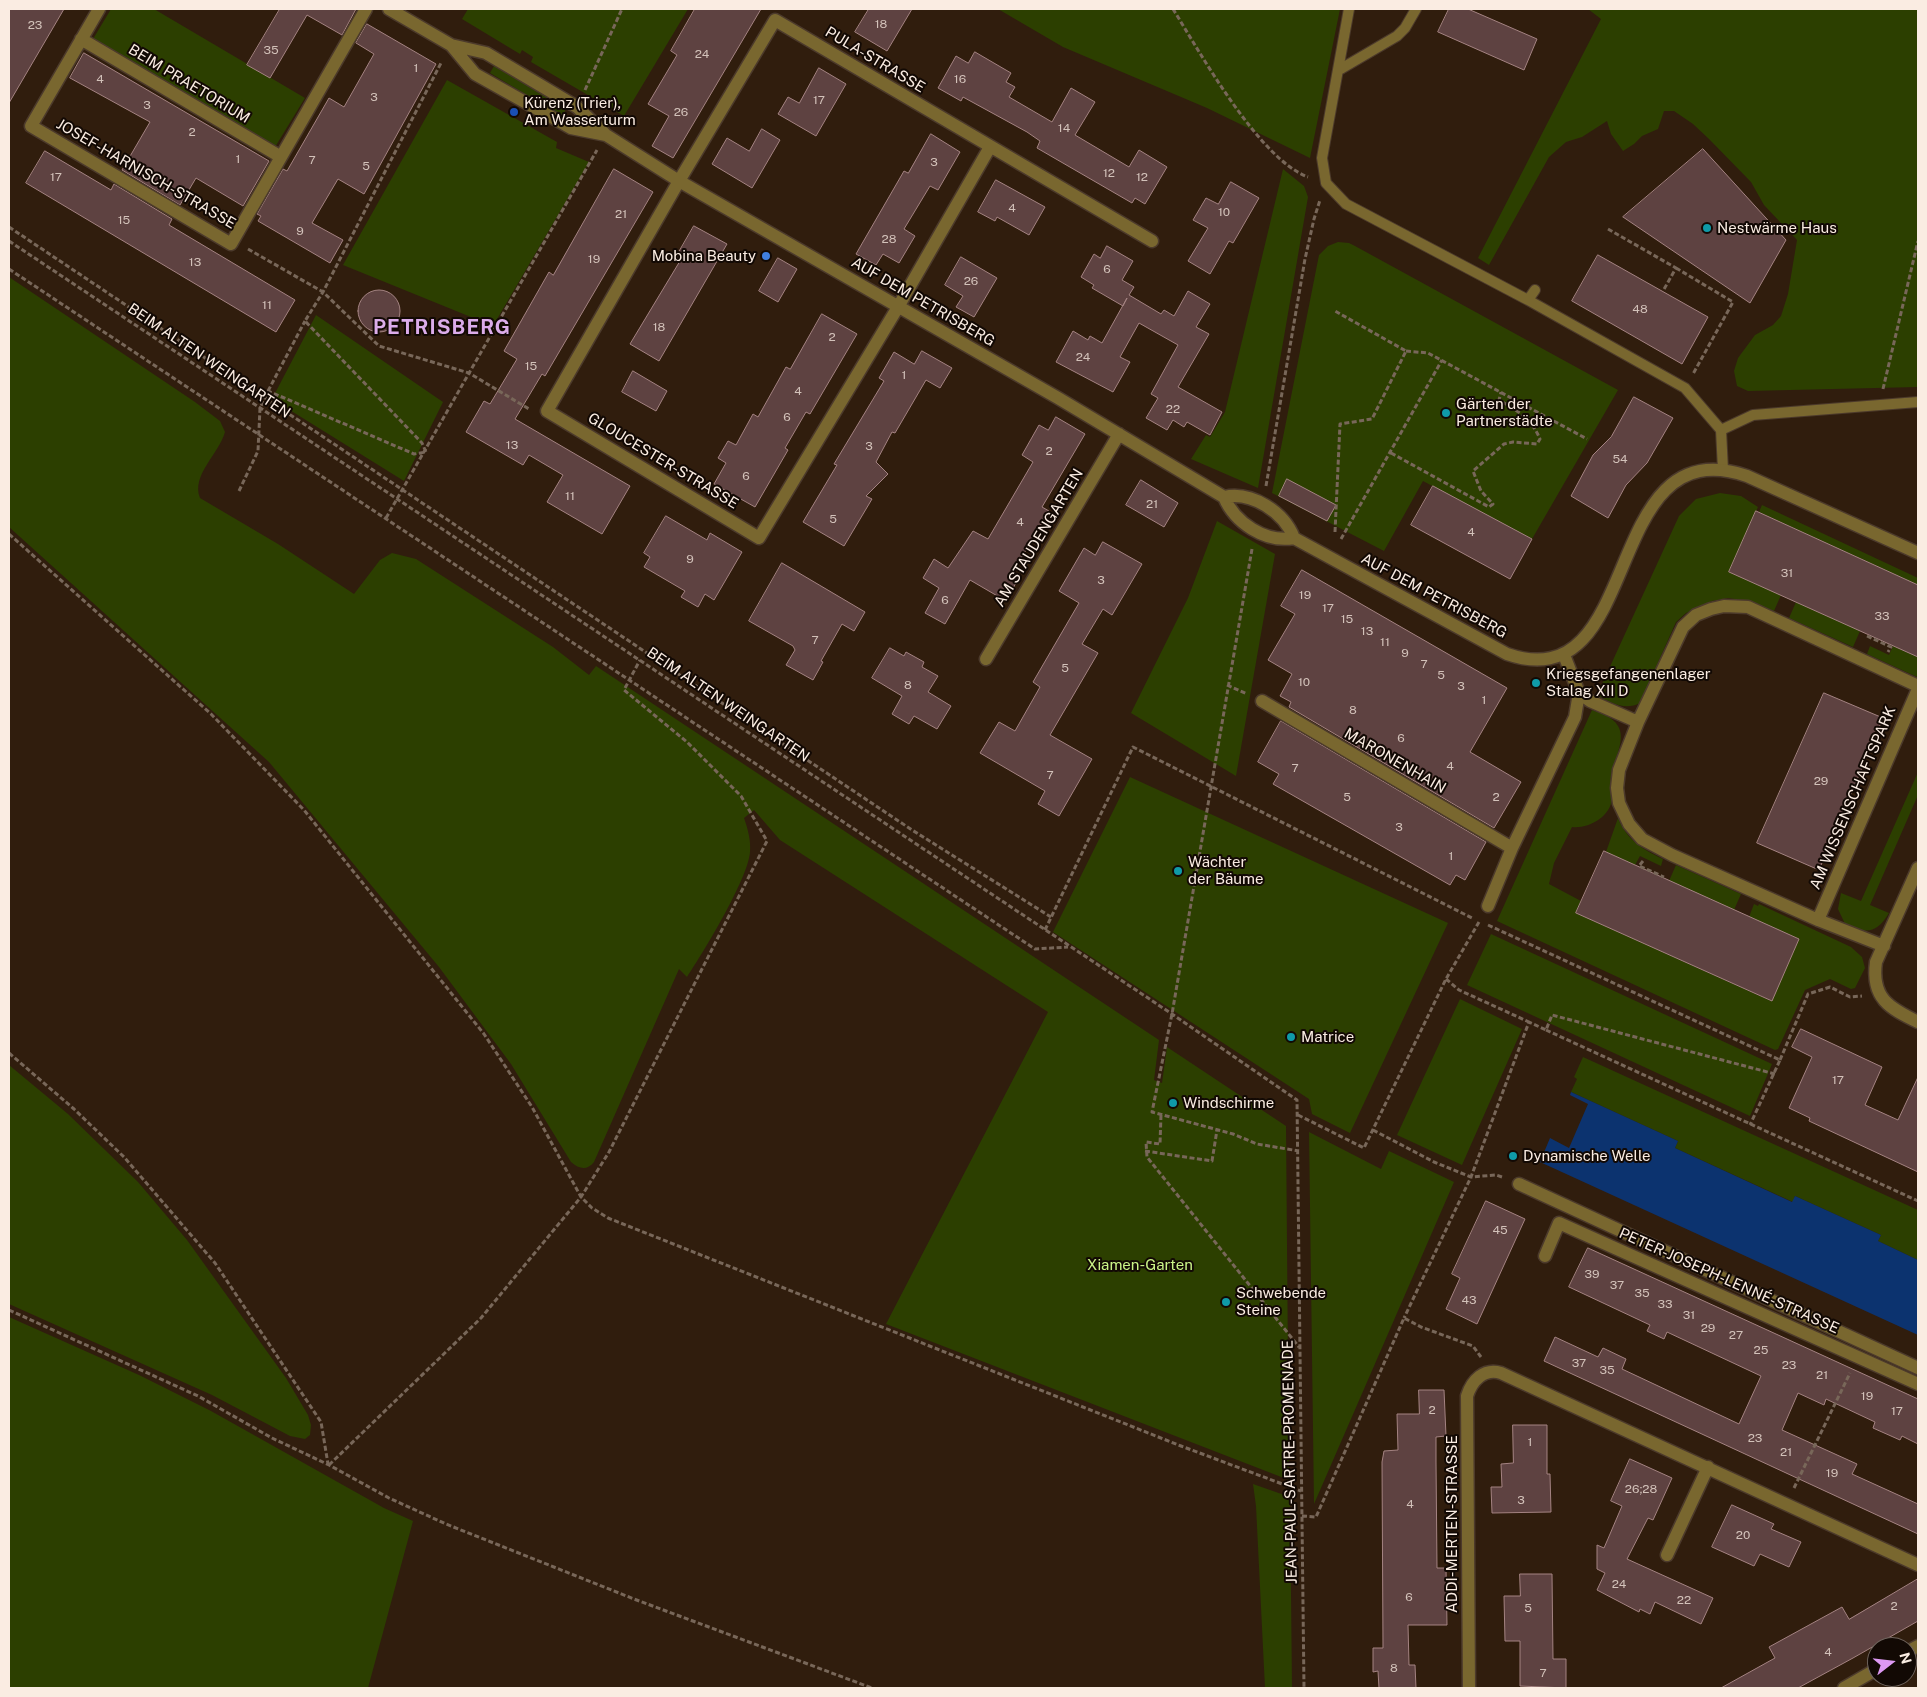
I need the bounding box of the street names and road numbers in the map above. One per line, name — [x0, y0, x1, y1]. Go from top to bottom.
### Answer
street label: PULA-STRASSE — [822, 23, 928, 97]
street label: BEIM PRAETORIUM — [125, 41, 253, 127]
street label: JOSEF-HARNISCH-STRASSE — [53, 115, 239, 233]
street label: AUF DEM PETRISBERG — [848, 253, 998, 351]
street label: BEIM ALTEN WEINGARTEN — [124, 300, 294, 422]
street label: GLOUCESTER-STRASSE — [585, 409, 741, 513]
street label: AM STAUDENGARTEN — [991, 466, 1087, 610]
street label: AUF DEM PETRISBERG — [1358, 550, 1510, 642]
street label: BEIM ALTEN WEINGARTEN — [643, 644, 813, 766]
street label: AM WISSENSCHAFTSPARK — [1806, 704, 1900, 892]
street label: MARONENHAIN — [1341, 725, 1449, 797]
street label: PETER-JOSEPH-LENNÉ-STRASSE — [1616, 1224, 1842, 1338]
street label: JEAN-PAUL-SARTRE-PROMENADE — [1279, 1340, 1301, 1584]
street label: ADDI-MERTEN-STRASSE — [1443, 1435, 1461, 1613]

